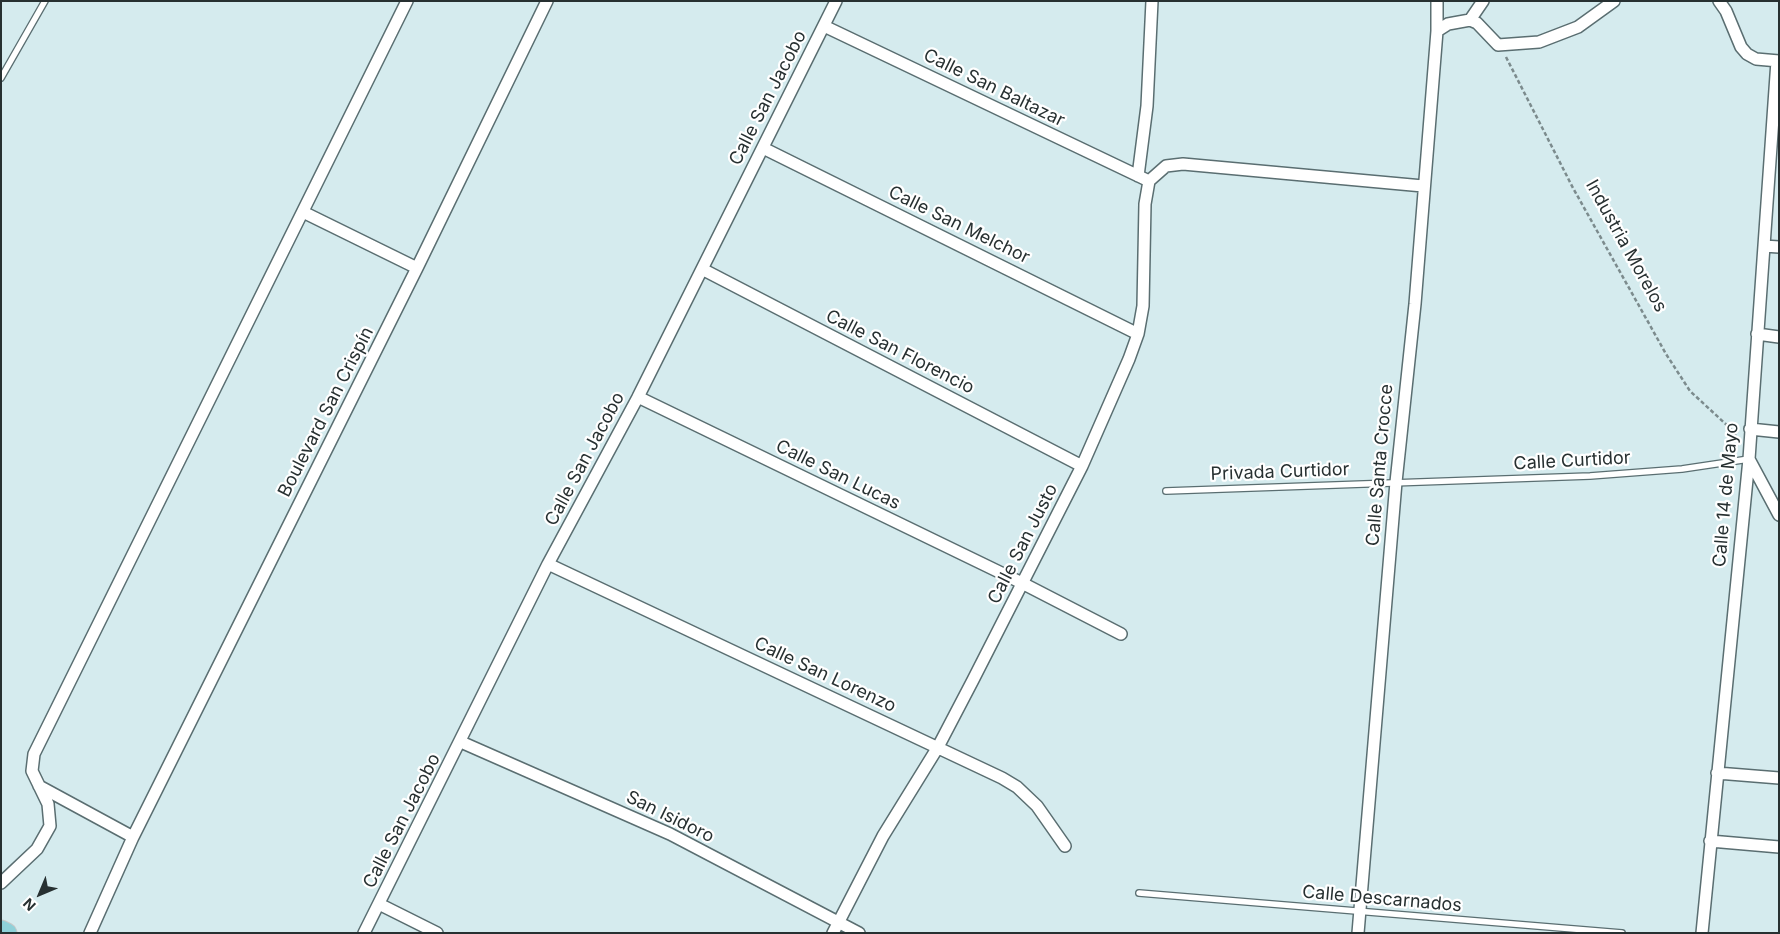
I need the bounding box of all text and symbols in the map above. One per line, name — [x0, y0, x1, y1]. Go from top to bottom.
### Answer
street label: Calle San Jacobo — [725, 27, 811, 169]
street label: Calle San Baltazar — [920, 44, 1068, 132]
street label: Industria Morelos — [1581, 176, 1671, 316]
street label: Calle San Melchor — [885, 181, 1033, 269]
street label: Calle San Florencio — [822, 305, 978, 399]
street label: Boulevard San Crispín — [274, 323, 378, 501]
street label: Calle Santa Crocce — [1362, 383, 1398, 547]
street label: Calle San Jacobo — [541, 389, 629, 529]
street label: Calle 14 de Mayo — [1709, 422, 1743, 568]
street label: Calle San Lucas — [772, 436, 904, 514]
street label: Calle Curtidor — [1513, 447, 1631, 475]
street label: Privada Curtidor — [1210, 459, 1350, 485]
street label: Calle San Justo — [983, 480, 1063, 608]
street label: Calle San Lorenzo — [751, 633, 899, 717]
street label: Calle San Jacobo — [359, 750, 445, 892]
street label: San Isidoro — [623, 786, 717, 848]
north arrow — [15, 869, 65, 919]
street label: Calle Descarnados — [1301, 881, 1463, 917]
text: N — [19, 895, 39, 915]

